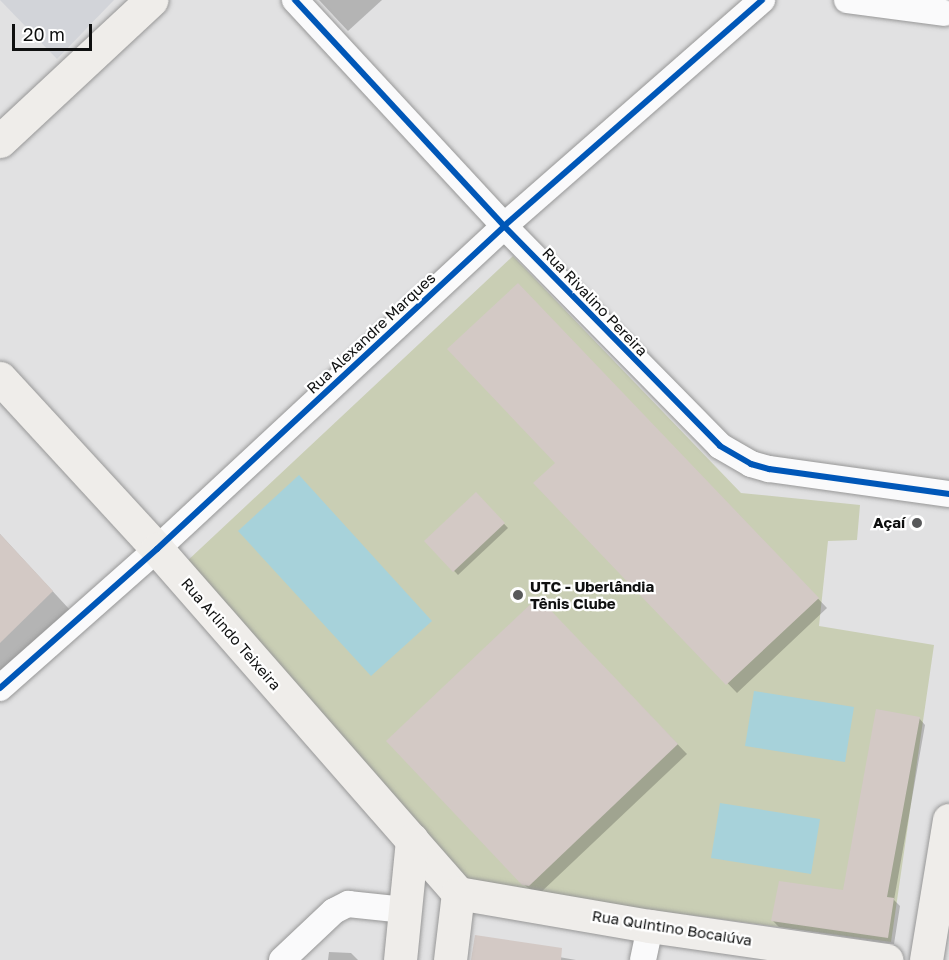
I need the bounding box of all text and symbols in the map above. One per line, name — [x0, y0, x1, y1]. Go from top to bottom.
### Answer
scale bar — [15, 12, 94, 50]
text: 20 m — [23, 23, 65, 45]
street label: Rua Rivalino Pereira — [539, 244, 651, 360]
street label: Rua Alexandre Marques — [303, 269, 439, 397]
place label: Açaí — [873, 514, 905, 532]
marker: Açaí — [910, 516, 924, 530]
street label: Rua Arlindo Teixeira — [177, 574, 285, 694]
place label: UTC - Uberlândia Tênis Clube — [530, 577, 654, 612]
marker: UTC - Uberlândia Tênis Clube — [511, 588, 525, 602]
street label: Rua Quintino Bocaiúva — [591, 906, 753, 950]

